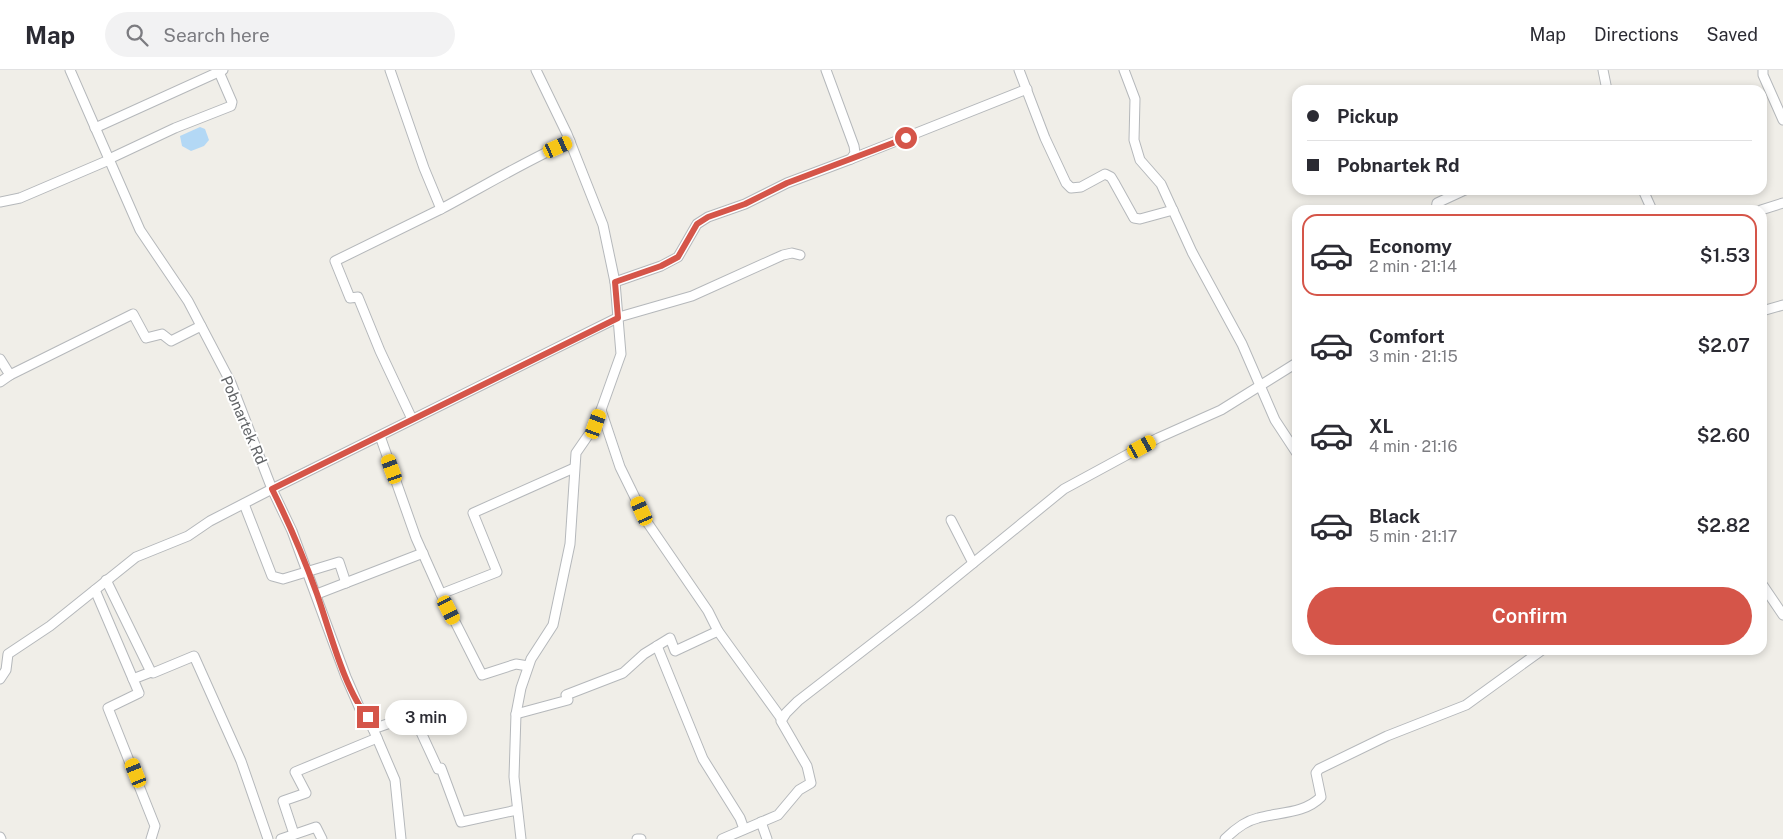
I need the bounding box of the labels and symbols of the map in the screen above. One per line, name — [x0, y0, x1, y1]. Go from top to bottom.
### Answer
route start — [895, 127, 917, 149]
car — [541, 134, 574, 160]
street label: Pobnartek Rd — [218, 373, 270, 467]
car — [583, 407, 608, 441]
car — [1125, 433, 1158, 461]
car — [379, 452, 404, 486]
car — [629, 494, 654, 528]
car — [435, 593, 462, 627]
callout: 3 min — [386, 700, 468, 734]
route end — [357, 706, 379, 728]
car — [123, 756, 148, 790]

